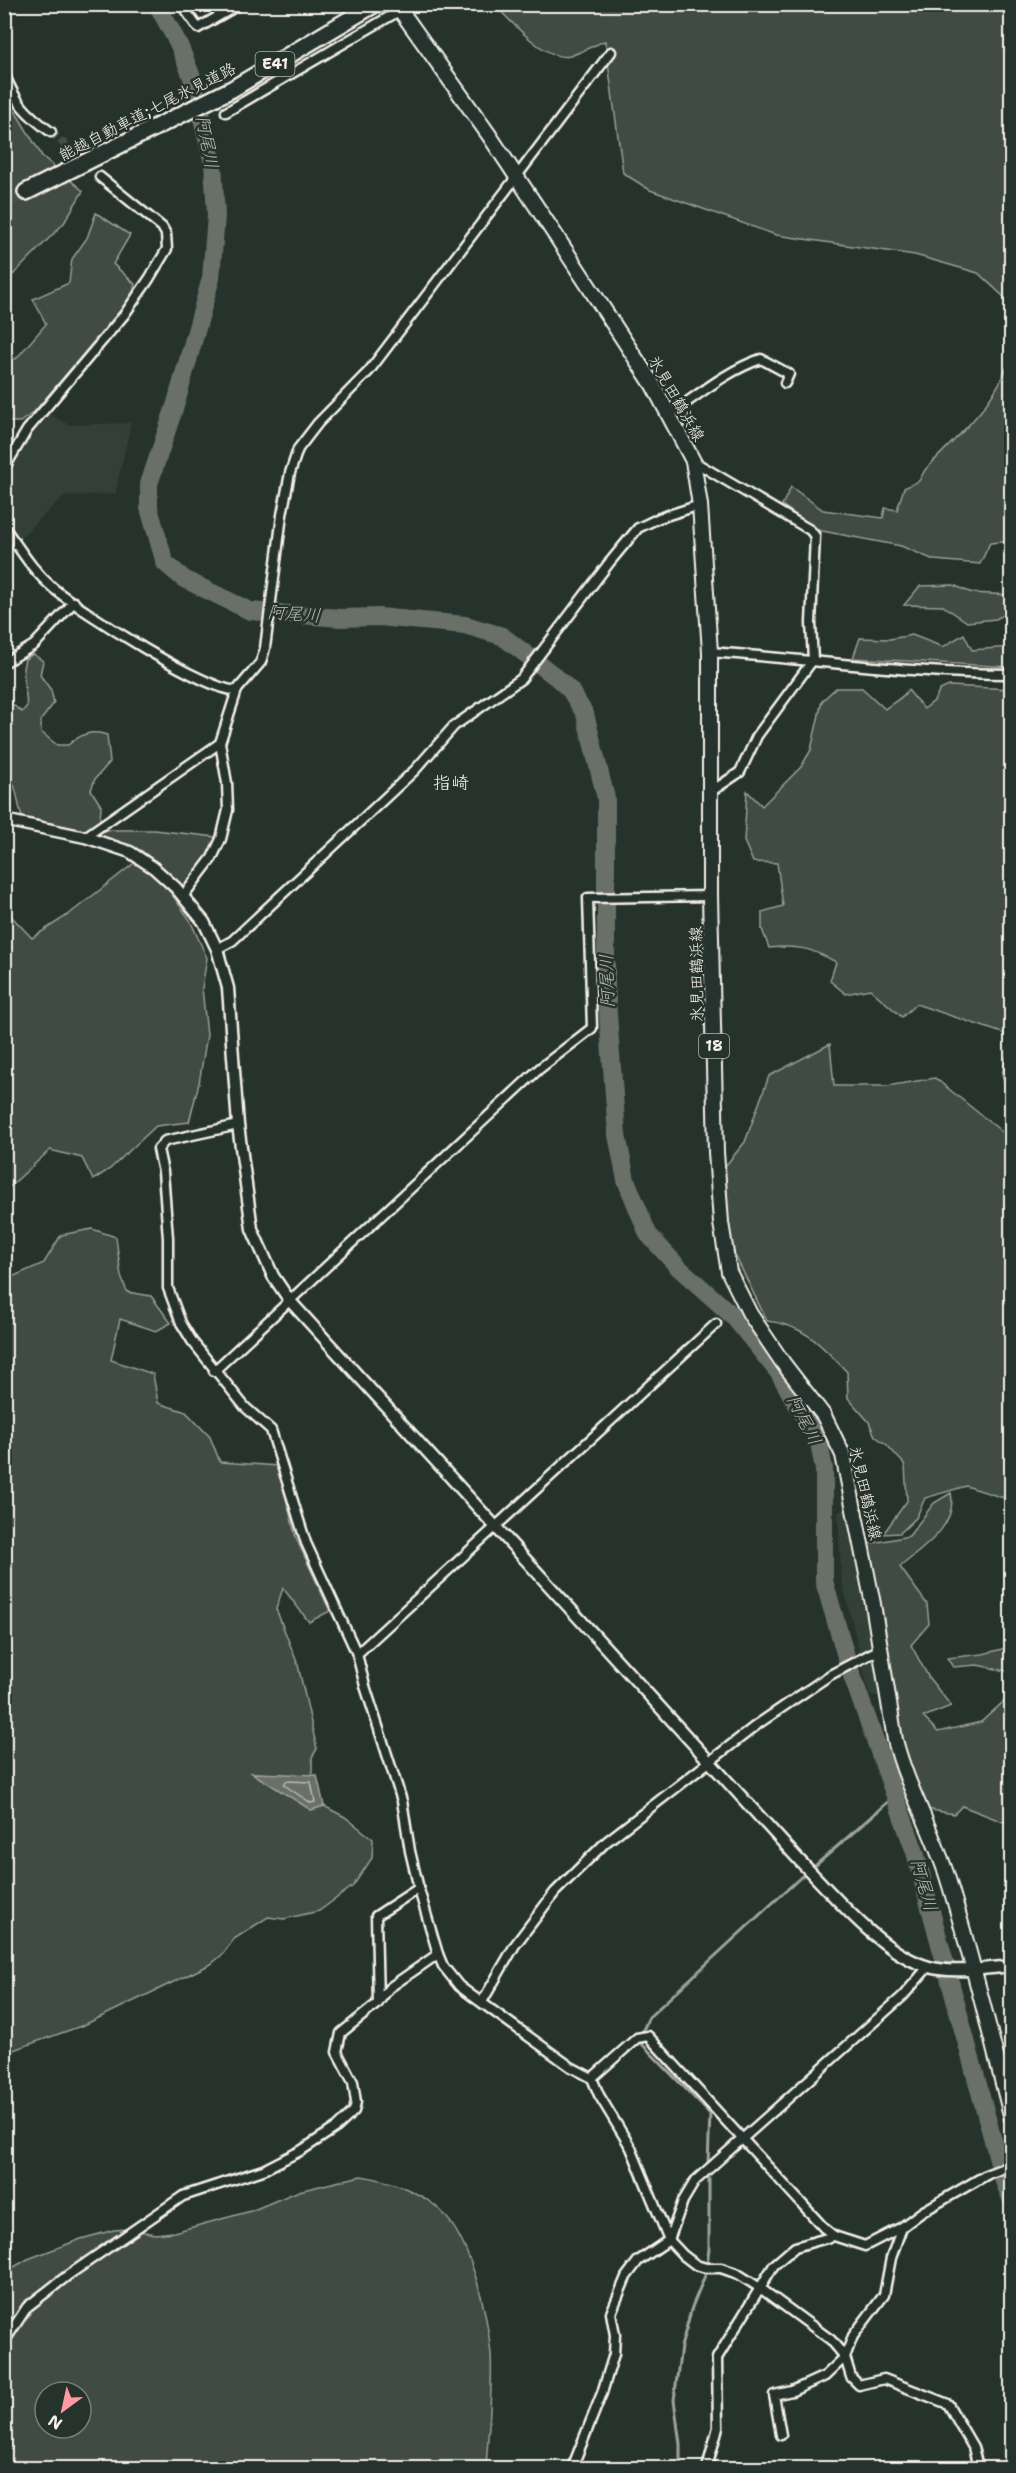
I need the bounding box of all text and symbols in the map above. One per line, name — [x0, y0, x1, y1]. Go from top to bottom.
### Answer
road number: E41 — [256, 52, 294, 76]
street label: 能越自動車道;七尾氷見道路 — [55, 57, 240, 165]
water label: 阿尾川 — [190, 113, 224, 171]
street label: 氷見田鶴浜線 — [643, 351, 710, 445]
water label: 阿尾川 — [266, 600, 322, 628]
district label: 指崎 — [433, 771, 469, 795]
street label: 氷見田鶴浜線 — [685, 926, 708, 1022]
water label: 阿尾川 — [594, 954, 620, 1008]
road number: 18 — [699, 1034, 729, 1058]
water label: 阿尾川 — [781, 1390, 827, 1450]
street label: 氷見田鶴浜線 — [844, 1444, 887, 1542]
water label: 阿尾川 — [905, 1856, 943, 1914]
north arrow — [33, 2380, 93, 2440]
text: N — [44, 2410, 66, 2434]

